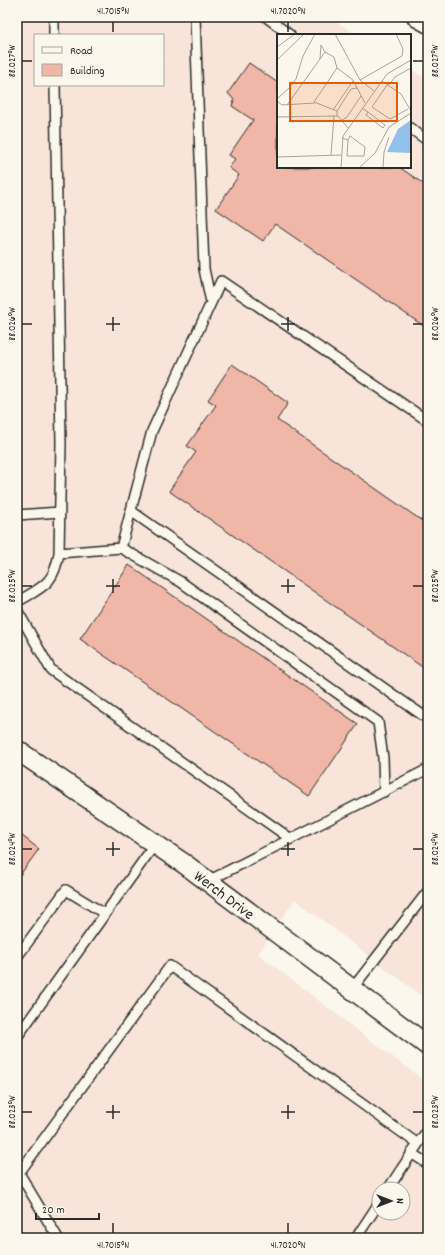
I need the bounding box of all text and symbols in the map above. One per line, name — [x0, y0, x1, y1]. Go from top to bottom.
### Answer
text: 41.7015°N — [97, 5, 129, 19]
text: 41.7020°N — [270, 5, 306, 19]
legend — [34, 34, 164, 86]
inset map — [277, 34, 411, 168]
text: Road — [70, 43, 92, 60]
text: 88.027°W — [6, 45, 20, 77]
text: 88.027°W — [429, 45, 443, 77]
text: Building — [70, 63, 105, 80]
text: 88.026°W — [6, 307, 20, 341]
text: 88.026°W — [429, 307, 443, 341]
text: 88.025°W — [6, 569, 20, 603]
text: 88.025°W — [429, 569, 443, 603]
text: 88.024°W — [6, 832, 20, 865]
text: 88.024°W — [429, 832, 443, 865]
street label: Werch Drive — [188, 866, 259, 926]
text: 88.023°W — [6, 1095, 20, 1128]
text: 88.023°W — [429, 1095, 443, 1128]
north arrow — [371, 1181, 411, 1221]
scale bar — [36, 1195, 99, 1221]
text: N — [391, 1198, 407, 1204]
text: 20 m — [42, 1202, 65, 1219]
text: 41.7015°N — [97, 1239, 129, 1253]
text: 41.7020°N — [270, 1239, 306, 1253]

